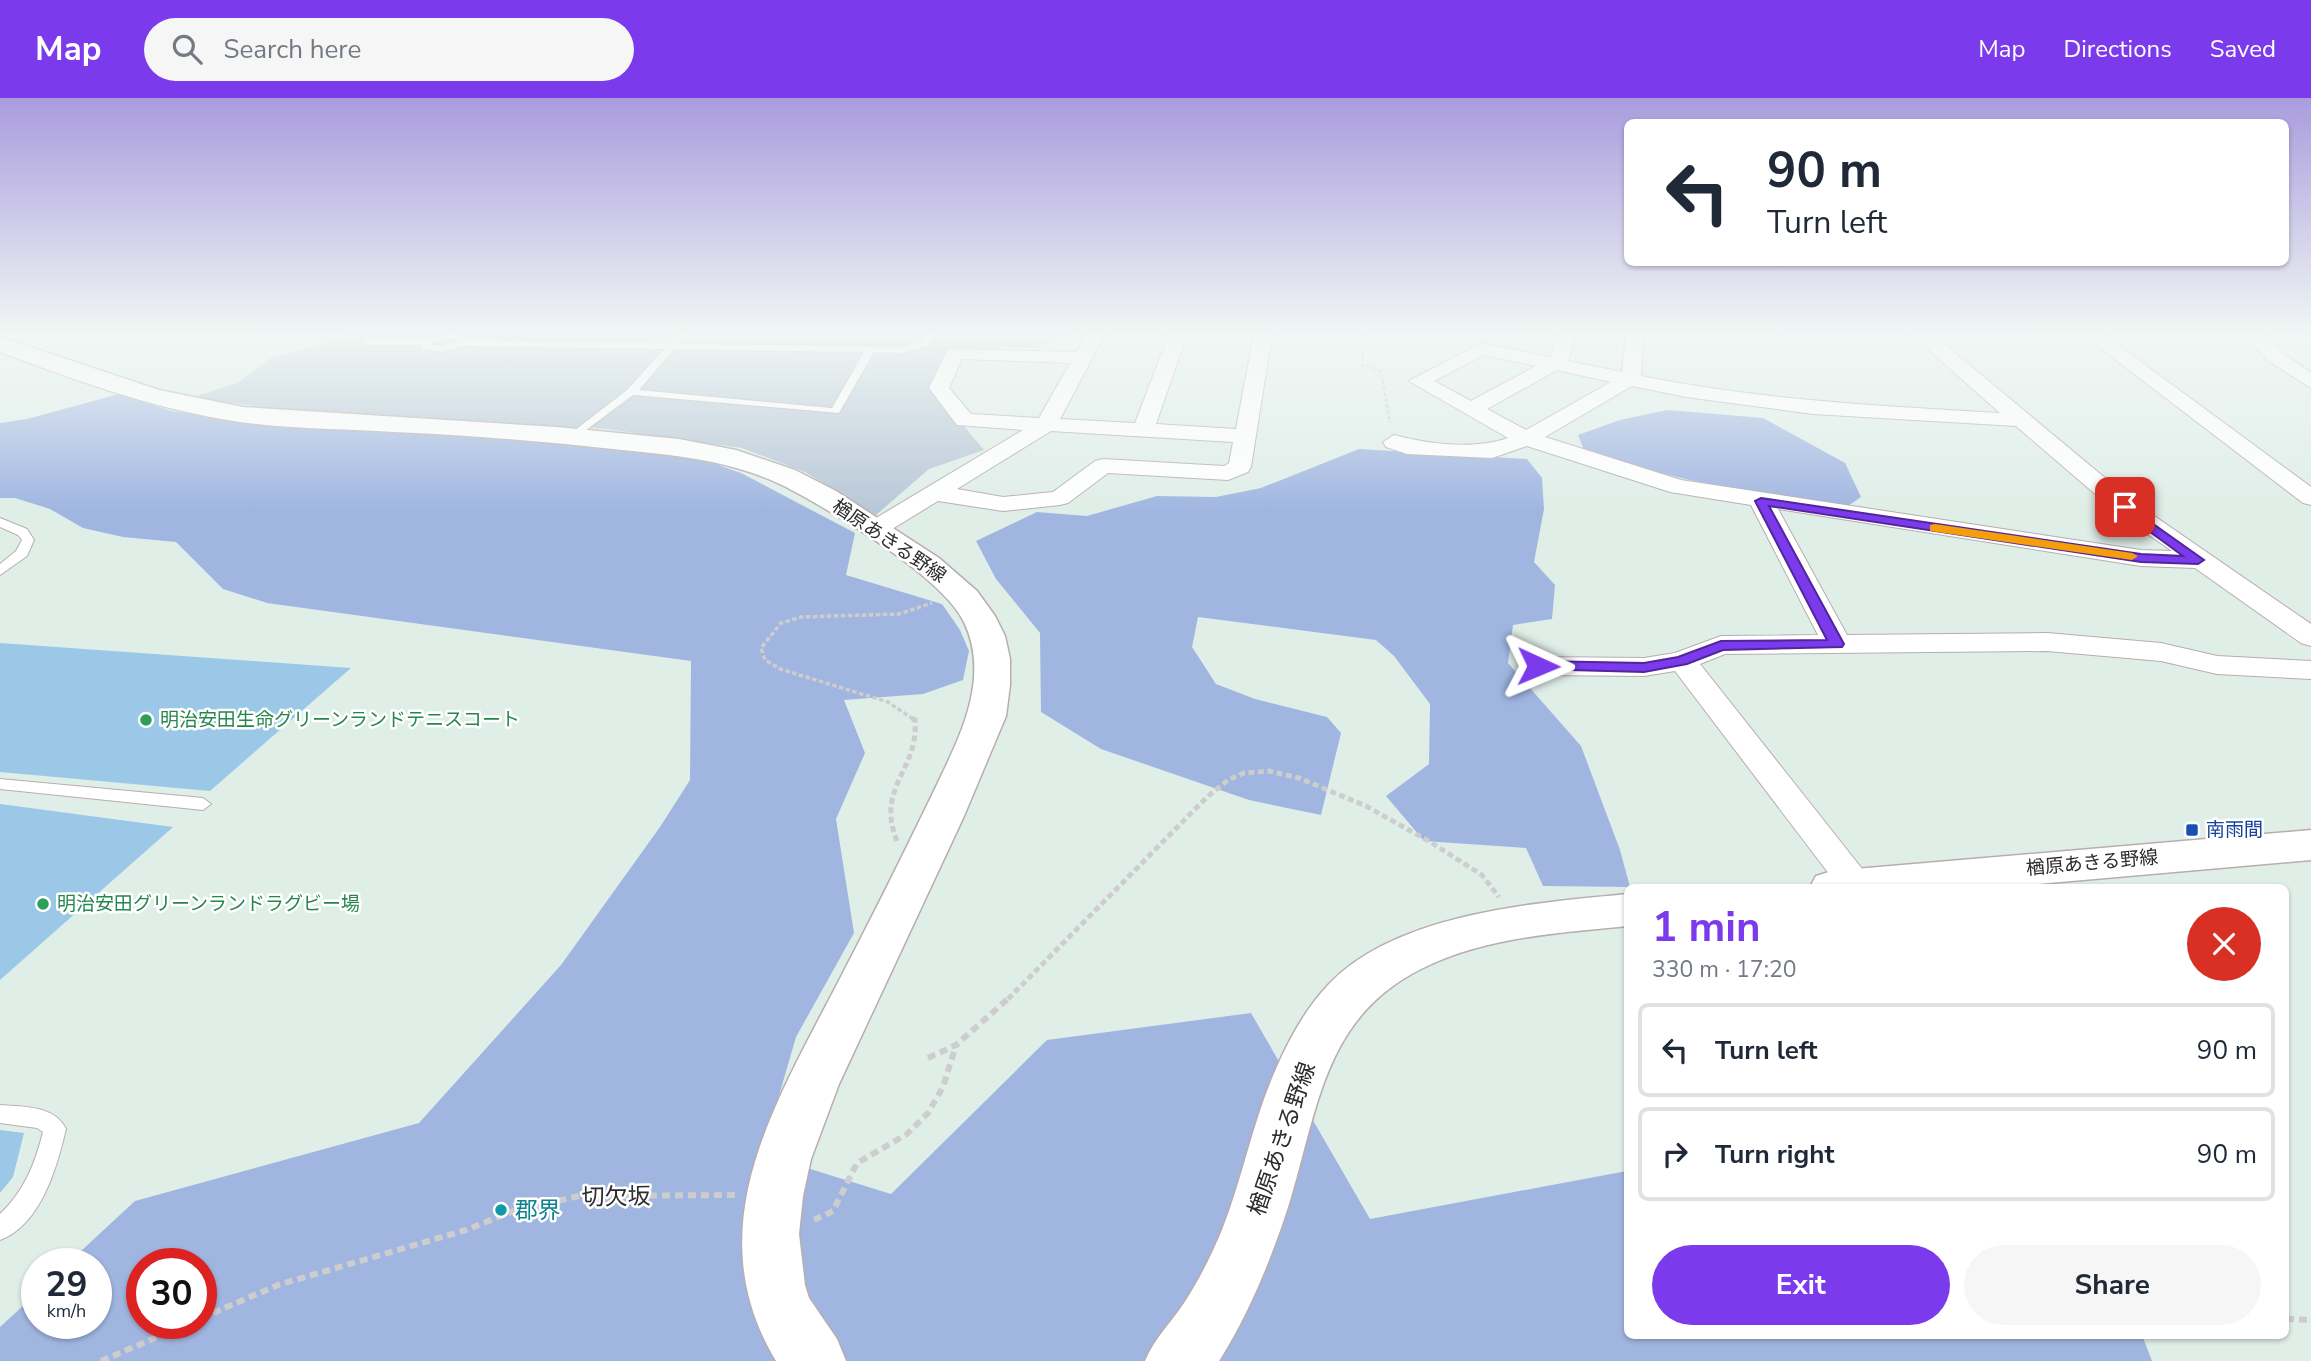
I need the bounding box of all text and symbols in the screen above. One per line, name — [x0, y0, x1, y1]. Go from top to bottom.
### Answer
search box — [144, 18, 634, 81]
text: Map — [35, 27, 102, 72]
icon: search — [168, 30, 206, 68]
text: Search here — [224, 32, 361, 67]
text: Map — [1978, 33, 2025, 65]
text: Directions — [2063, 33, 2172, 65]
text: Saved — [2210, 33, 2276, 65]
text: 90 m — [1767, 137, 1882, 204]
icon: left — [1652, 147, 1743, 238]
text: Turn left — [1767, 201, 1887, 244]
pin — [2095, 477, 2155, 537]
icon: arrive — [2106, 488, 2144, 526]
street label: 楢原あきる野線 — [827, 493, 951, 589]
position arrow — [1501, 629, 1575, 703]
place label: 明治安田生命グリーンランドテニスコート — [160, 707, 520, 733]
marker: 明治安田生命グリーンランドテニスコート — [138, 712, 154, 728]
place label: 南雨間 — [2206, 817, 2263, 843]
marker: 南雨間 — [2184, 822, 2200, 838]
street label: 楢原あきる野線 — [2025, 844, 2159, 882]
place label: 明治安田グリーンランドラグビー場 — [57, 891, 360, 917]
marker: 明治安田グリーンランドラグビー場 — [35, 896, 51, 912]
text: 1 min — [1652, 899, 1761, 956]
button: close — [2187, 907, 2261, 981]
text: 330 m · 17:20 — [1652, 954, 1797, 985]
icon: left — [1656, 1031, 1694, 1069]
text: Turn left — [1715, 1033, 1818, 1068]
text: 90 m — [2197, 1033, 2257, 1068]
street label: 楢原あきる野線 — [1241, 1058, 1323, 1220]
icon: right — [1656, 1135, 1694, 1173]
text: Turn right — [1715, 1137, 1834, 1172]
text: 90 m — [2197, 1137, 2257, 1172]
street label: 切欠坂 — [581, 1181, 651, 1213]
place label: 郡界 — [515, 1195, 561, 1226]
marker: 郡界 — [493, 1202, 509, 1218]
button: Exit — [1652, 1245, 1950, 1325]
button: Share — [1964, 1245, 2261, 1325]
speed limit sign: 30 — [126, 1248, 217, 1339]
text: 29 — [45, 1261, 88, 1308]
text: km/h — [47, 1299, 86, 1323]

